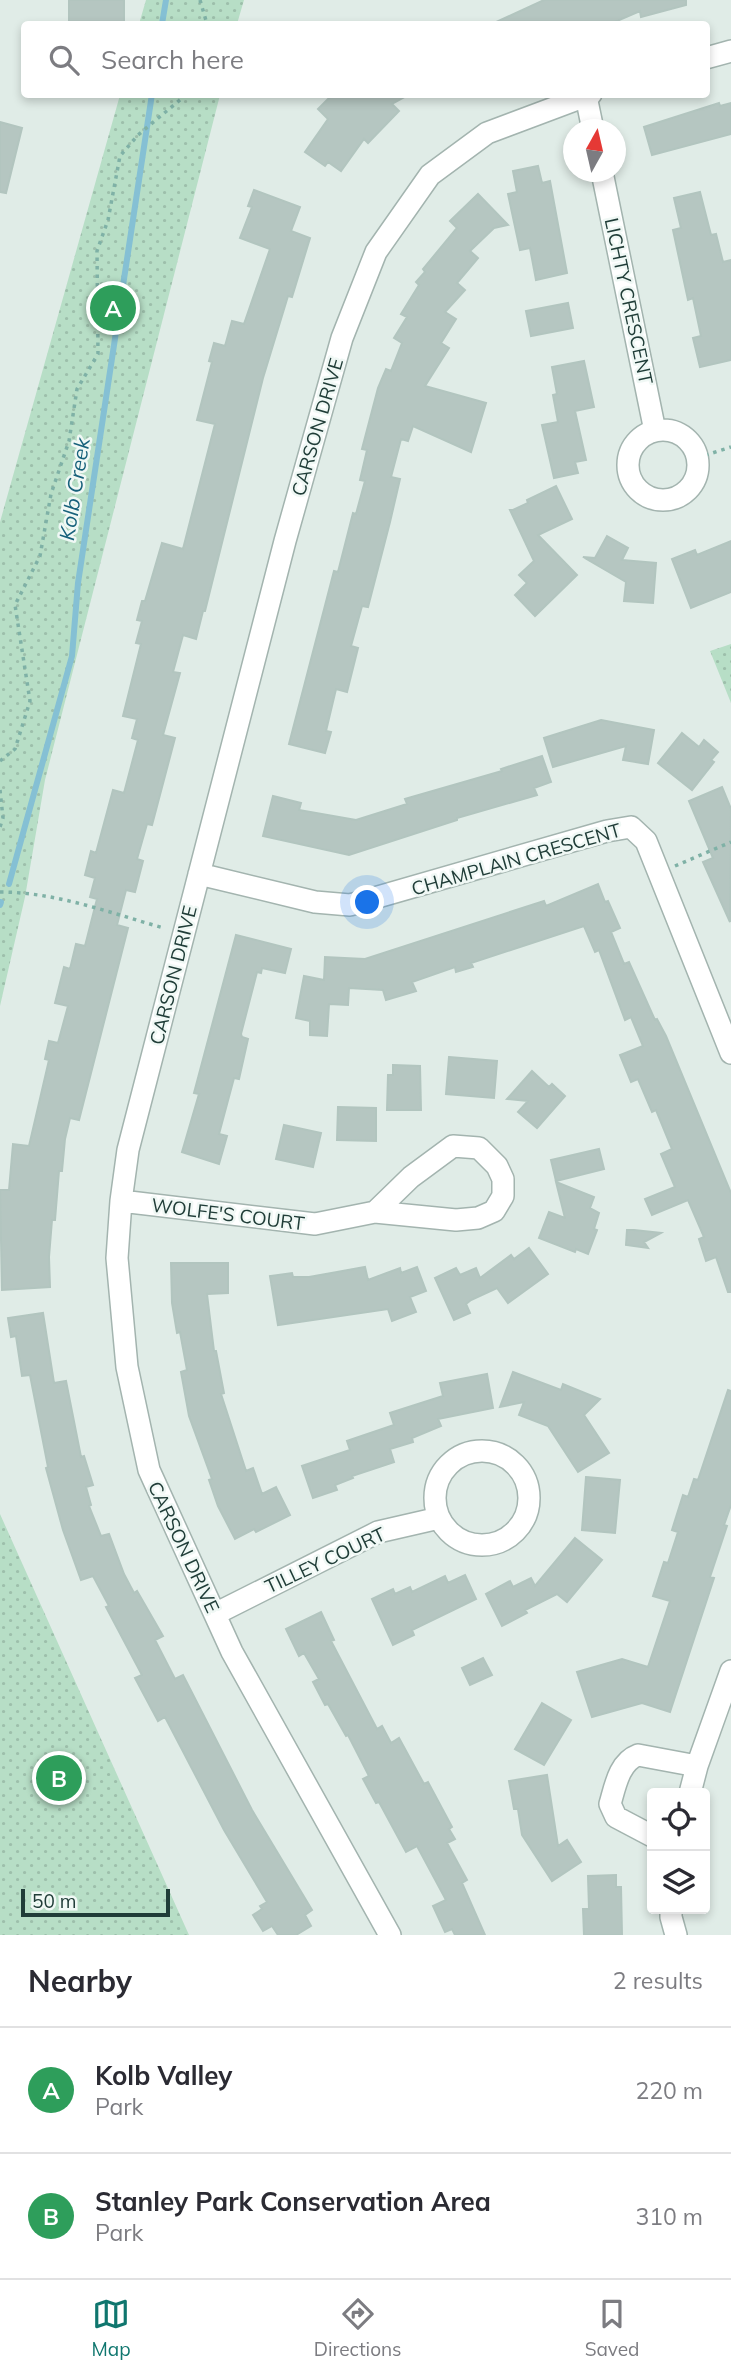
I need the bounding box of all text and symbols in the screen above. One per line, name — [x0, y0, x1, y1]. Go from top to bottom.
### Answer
search box — [21, 21, 710, 98]
icon: search — [45, 41, 83, 79]
text: Search here — [101, 43, 244, 76]
north arrow — [563, 119, 626, 182]
street label: LICHTY CRESCENT — [600, 215, 658, 387]
pin: A — [90, 282, 136, 334]
street label: CARSON DRIVE — [286, 355, 348, 499]
water label: Kolb Creek — [53, 435, 95, 542]
street label: CHAMPLAIN CRESCENT — [408, 817, 624, 900]
your location — [350, 885, 384, 919]
street label: CARSON DRIVE — [144, 903, 202, 1047]
street label: WOLFE'S COURT — [150, 1193, 306, 1235]
street label: CARSON DRIVE — [143, 1478, 225, 1616]
street label: TILLEY COURT — [261, 1521, 389, 1598]
pin: B — [36, 1752, 82, 1804]
map controls — [647, 1788, 710, 1914]
button: locate — [647, 1788, 710, 1851]
button: layers — [647, 1851, 710, 1914]
scale bar — [21, 1886, 170, 1918]
text: 50 m — [32, 1889, 76, 1913]
text: Nearby — [28, 1962, 132, 2000]
text: 2 results — [613, 1966, 703, 1995]
text: Kolb Valley — [95, 2059, 232, 2092]
text: A — [42, 2076, 60, 2105]
text: 220 m — [635, 2076, 703, 2105]
text: Park — [95, 2092, 143, 2121]
text: Stanley Park Conservation Area — [95, 2185, 491, 2218]
text: B — [43, 2202, 59, 2231]
text: 310 m — [635, 2202, 703, 2231]
text: Park — [95, 2218, 143, 2247]
tab: Map — [92, 2295, 131, 2361]
tab: Directions — [314, 2295, 402, 2361]
tab: Saved — [585, 2295, 639, 2361]

